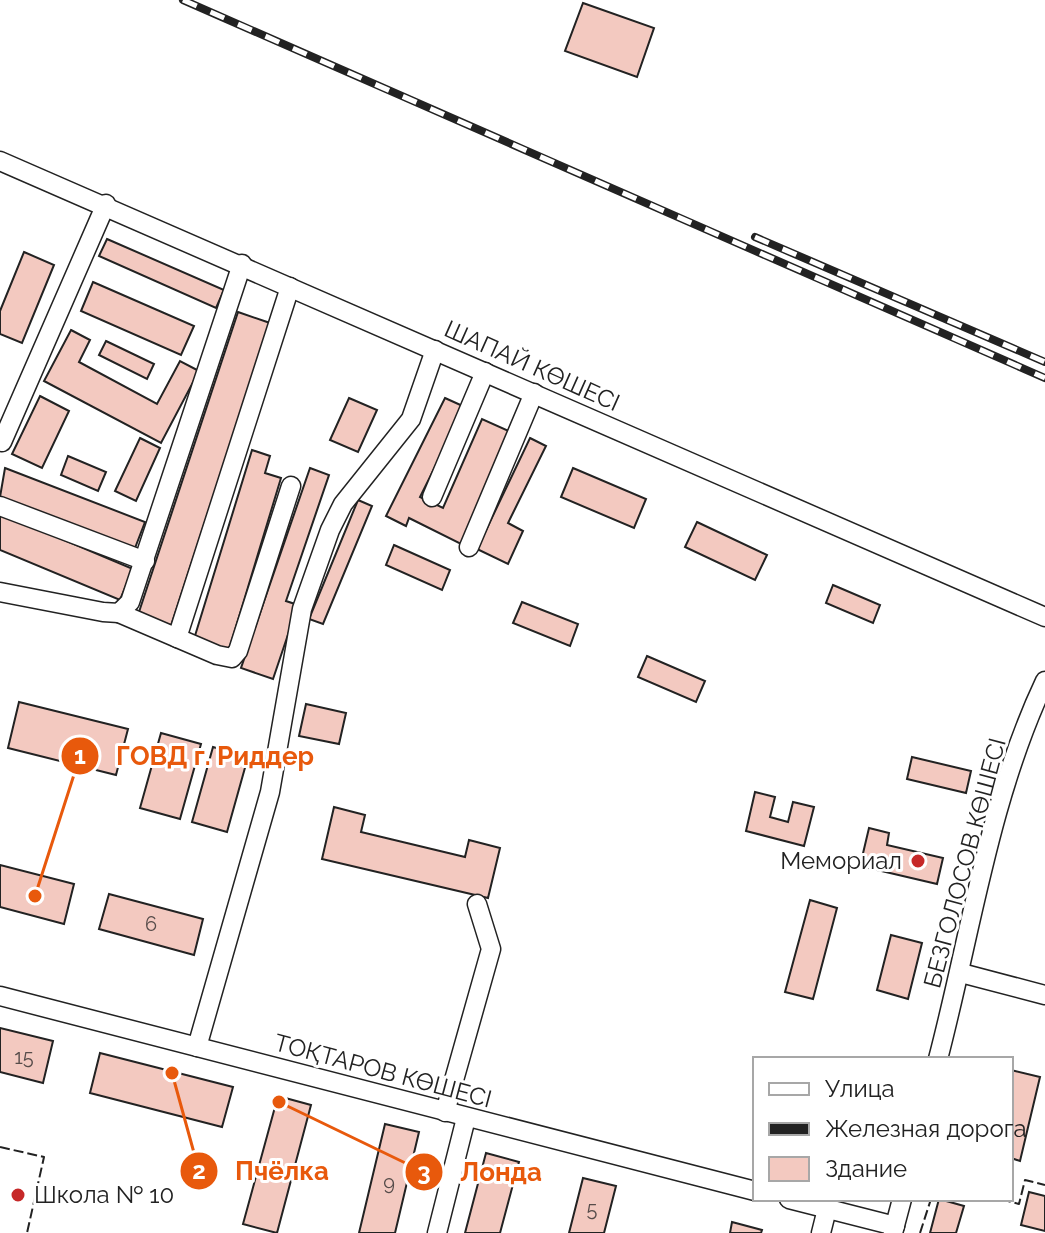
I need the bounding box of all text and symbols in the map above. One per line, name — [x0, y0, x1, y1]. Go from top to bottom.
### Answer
street label: ШАПАЙ КӨШЕСІ — [440, 314, 624, 417]
callout: ГОВД г. Риддер — [60, 731, 330, 781]
street label: БЕЗГОЛОСОВ КӨШЕСІ — [917, 735, 1012, 991]
text: 1 — [74, 741, 86, 770]
text: ГОВД г. Риддер — [116, 741, 314, 771]
place label: Мемориал — [780, 846, 902, 875]
marker: Мемориал — [909, 852, 927, 870]
house number: 6 — [145, 912, 157, 936]
street label: ТОҚТАРОВ КӨШЕСІ — [271, 1028, 495, 1113]
house number: 15 — [14, 1045, 34, 1069]
legend — [753, 1057, 1013, 1201]
text: Улица — [825, 1074, 895, 1103]
text: Железная дорога — [825, 1114, 1026, 1143]
callout: Пчёлка — [179, 1146, 345, 1196]
callout: Лонда — [404, 1147, 558, 1197]
text: Здание — [825, 1154, 907, 1183]
text: 2 — [192, 1156, 206, 1185]
text: Пчёлка — [235, 1156, 329, 1186]
text: 3 — [417, 1157, 431, 1186]
text: Лонда — [460, 1157, 542, 1187]
house number: 9 — [383, 1171, 395, 1195]
place label: Школа № 10 — [34, 1180, 174, 1209]
marker: Школа № 10 — [9, 1186, 27, 1204]
house number: 5 — [587, 1197, 598, 1221]

